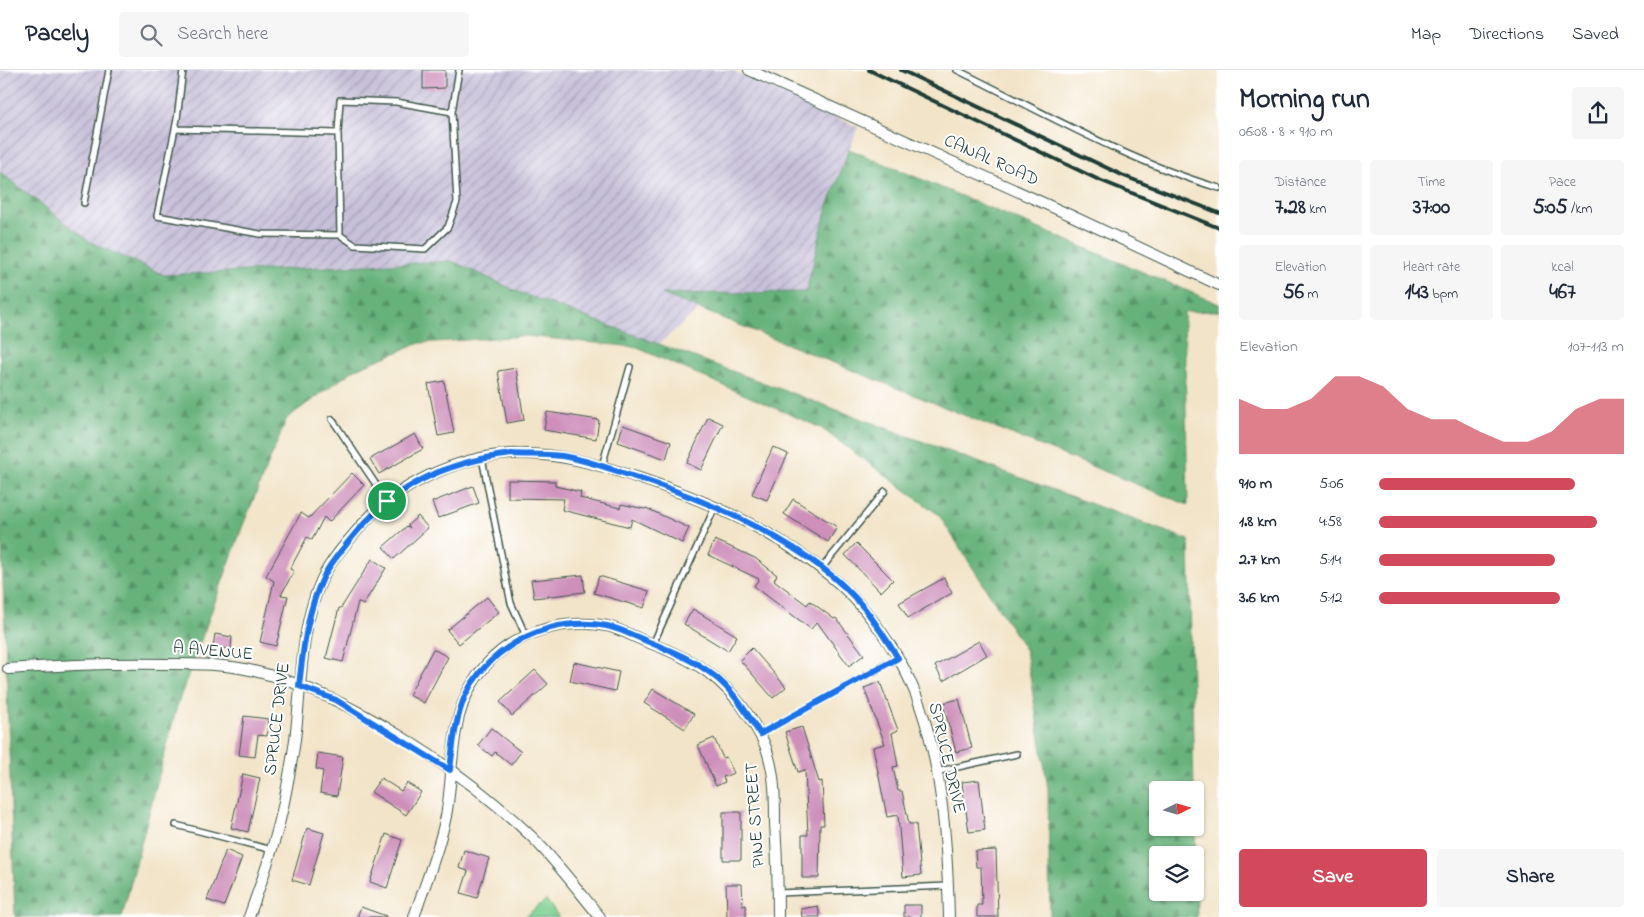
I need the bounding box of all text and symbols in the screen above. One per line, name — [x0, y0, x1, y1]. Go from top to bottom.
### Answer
search box — [119, 12, 469, 57]
text: Pacely — [25, 17, 89, 52]
icon: search — [137, 21, 165, 49]
text: Search here — [177, 21, 268, 48]
text: Map — [1411, 22, 1441, 48]
text: Directions — [1469, 22, 1544, 48]
text: Saved — [1572, 22, 1619, 48]
text: Morning run — [1239, 80, 1370, 121]
button: share — [1572, 87, 1624, 139]
text: 06:08 · 8 × 910 m — [1239, 120, 1333, 144]
street label: CANAL ROAD — [939, 128, 1043, 194]
text: Distance — [1275, 172, 1326, 193]
text: Time — [1418, 172, 1445, 193]
text: Pace — [1549, 172, 1576, 193]
text: 7.28 — [1275, 193, 1306, 223]
text: 37:00 — [1413, 193, 1450, 223]
text: 5:05 — [1533, 193, 1568, 223]
text: km — [1306, 199, 1326, 220]
text: /km — [1568, 199, 1592, 220]
text: Elevation — [1275, 257, 1326, 278]
text: Heart rate — [1403, 257, 1460, 278]
text: kcal — [1551, 257, 1574, 278]
text: 56 — [1283, 278, 1304, 308]
text: 143 — [1405, 278, 1429, 308]
text: 467 — [1549, 278, 1576, 308]
text: m — [1304, 284, 1318, 305]
text: bpm — [1429, 284, 1458, 305]
text: Elevation — [1239, 335, 1298, 359]
text: 107–113 m — [1568, 335, 1624, 359]
text: 910 m — [1239, 472, 1272, 496]
text: 5:06 — [1319, 472, 1343, 496]
pin — [366, 480, 408, 522]
icon: arrive — [373, 487, 401, 515]
text: 1.8 km — [1239, 510, 1277, 534]
text: 4:58 — [1319, 510, 1342, 534]
text: 2.7 km — [1239, 548, 1280, 572]
text: 5:14 — [1319, 548, 1341, 572]
text: 3.6 km — [1239, 586, 1279, 610]
text: 5:12 — [1319, 586, 1343, 610]
street label: A AVENUE — [172, 636, 254, 668]
street label: SPRUCE DRIVE — [258, 661, 298, 777]
street label: SPRUCE DRIVE — [921, 700, 971, 816]
street label: PINE STREET — [739, 762, 773, 868]
north arrow — [1149, 781, 1204, 836]
map controls — [1149, 781, 1204, 901]
button: layers — [1149, 846, 1204, 901]
button: Save — [1239, 849, 1427, 907]
button: Share — [1437, 849, 1624, 907]

